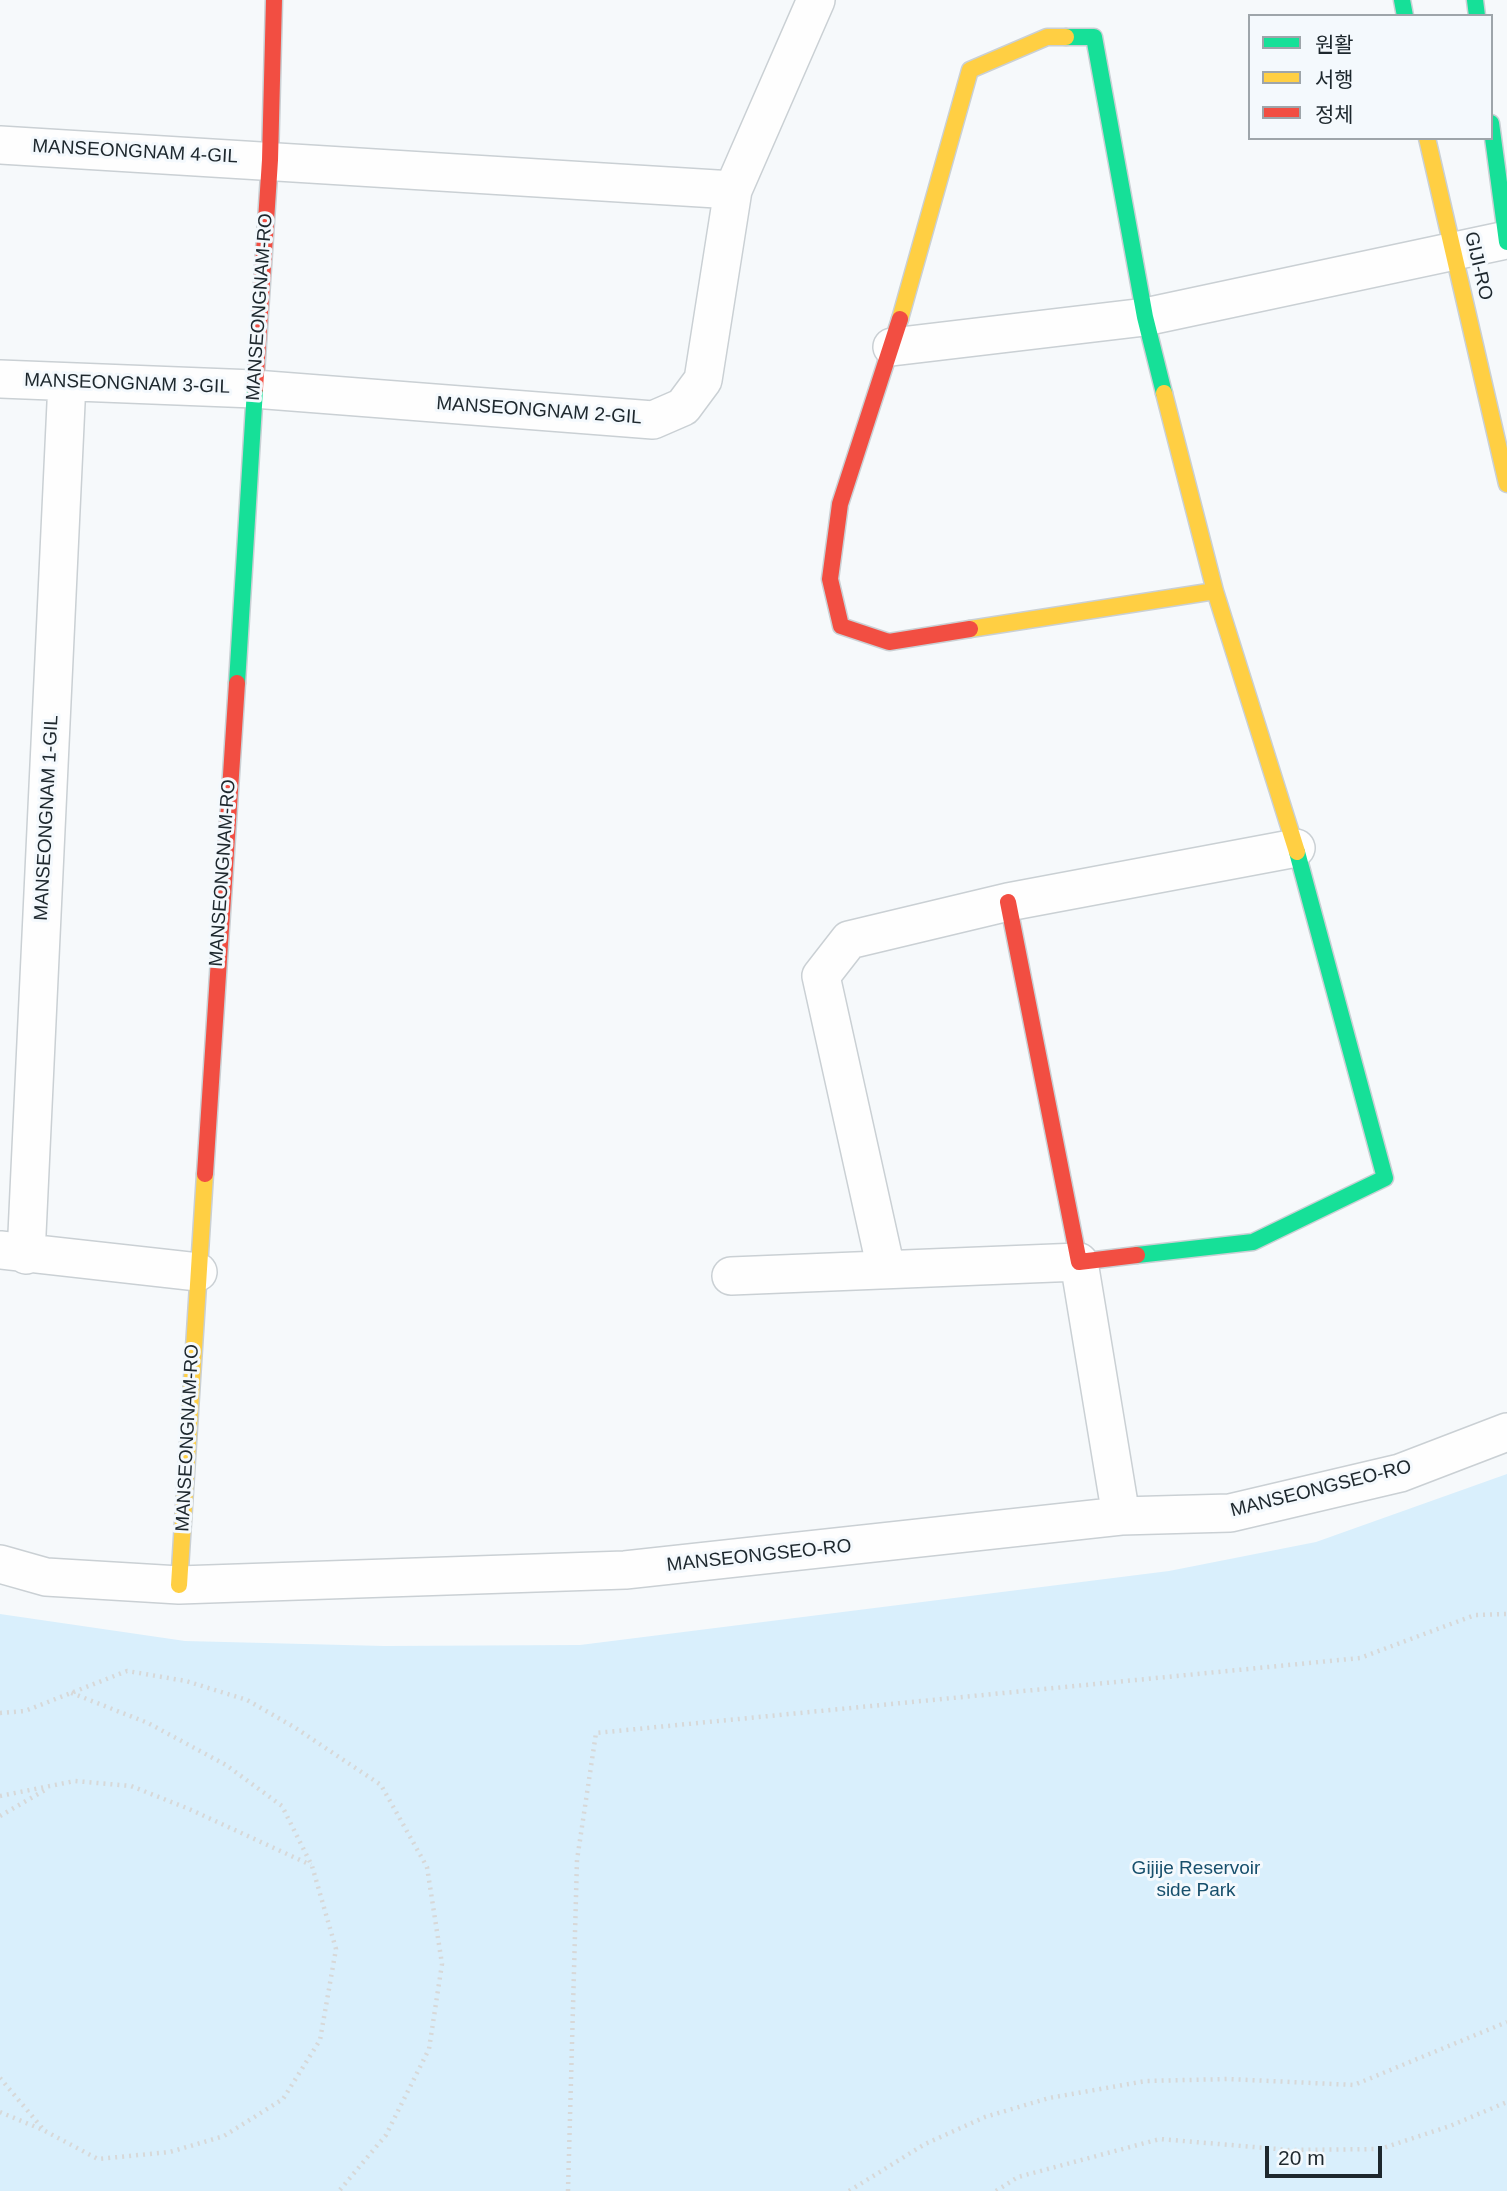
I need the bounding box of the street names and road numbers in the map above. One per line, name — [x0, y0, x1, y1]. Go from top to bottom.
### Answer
street label: MANSEONGNAM 4-GIL — [32, 135, 238, 169]
street label: MANSEONGNAM-RO — [242, 212, 278, 402]
street label: GIJI-RO — [1459, 229, 1497, 303]
street label: MANSEONGNAM 3-GIL — [24, 369, 230, 399]
street label: MANSEONGNAM 2-GIL — [436, 392, 642, 430]
street label: MANSEONGNAM 1-GIL — [30, 715, 64, 921]
street label: MANSEONGNAM-RO — [205, 778, 241, 968]
street label: MANSEONGNAM-RO — [172, 1344, 204, 1532]
street label: MANSEONGSEO-RO — [1228, 1455, 1414, 1523]
street label: MANSEONGSEO-RO — [665, 1535, 853, 1577]

